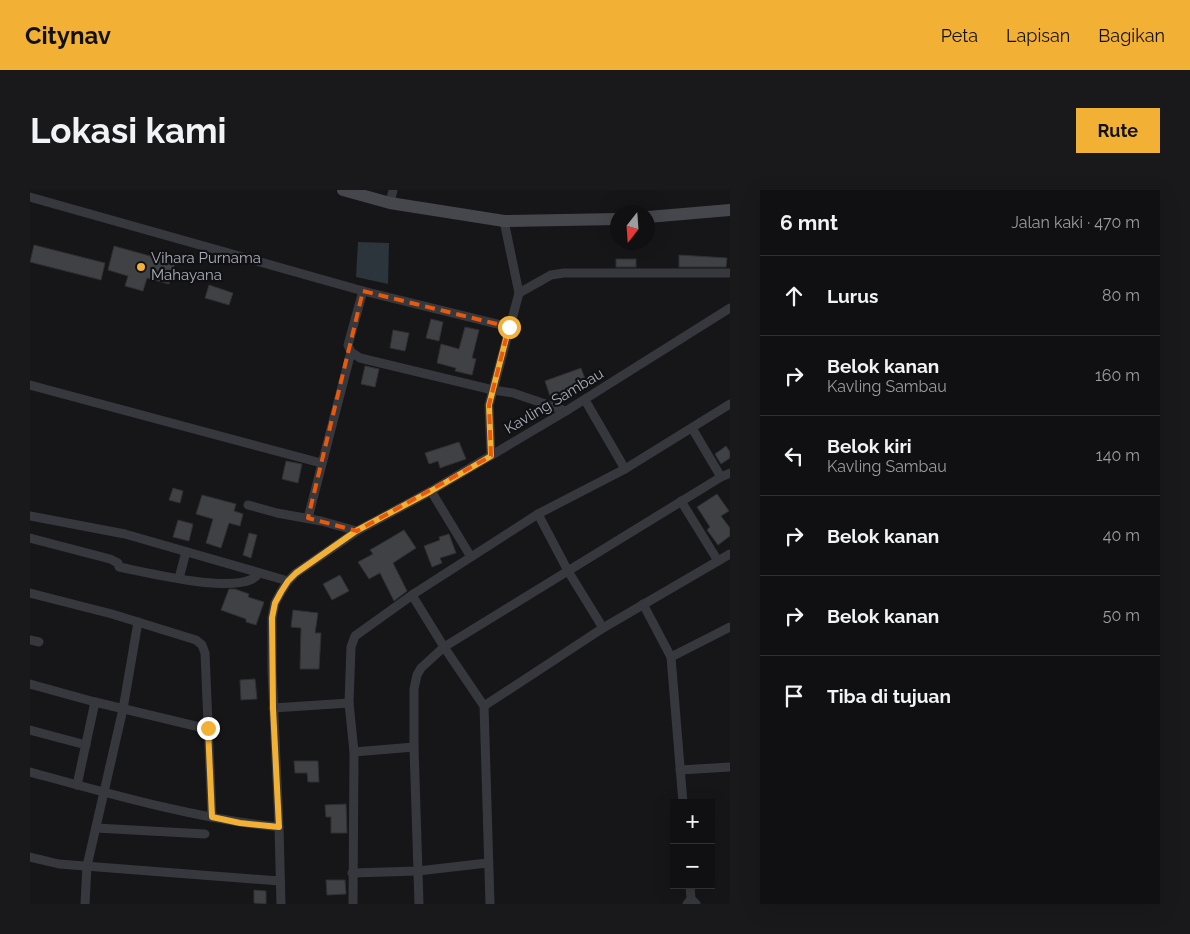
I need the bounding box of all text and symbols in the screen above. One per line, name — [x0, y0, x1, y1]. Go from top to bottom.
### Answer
text: Citynav — [25, 21, 111, 50]
text: Peta — [941, 25, 978, 46]
text: Lapisan — [1006, 25, 1070, 46]
text: Bagikan — [1098, 25, 1165, 46]
button: Rute — [1076, 108, 1160, 153]
text: Lokasi kami — [30, 110, 227, 151]
north arrow — [610, 205, 655, 250]
text: 6 mnt — [780, 210, 838, 235]
text: Jalan kaki · 470 m — [1011, 213, 1140, 232]
place label: Vihara Purnama Mahayana — [151, 249, 261, 284]
marker: Vihara Purnama Mahayana — [135, 261, 147, 273]
icon: ahead — [780, 282, 808, 310]
text: Lurus — [827, 285, 878, 307]
text: 80 m — [1102, 286, 1140, 305]
route start — [498, 316, 521, 339]
text: Belok kanan — [827, 355, 939, 377]
icon: right — [780, 362, 808, 390]
street label: Kavling Sambau — [501, 364, 607, 438]
text: 160 m — [1095, 366, 1140, 385]
text: Kavling Sambau — [827, 377, 947, 396]
text: Belok kiri — [827, 435, 912, 457]
icon: left — [780, 442, 808, 470]
text: 140 m — [1096, 446, 1140, 465]
text: Kavling Sambau — [827, 457, 947, 476]
icon: right — [780, 522, 808, 550]
text: Belok kanan — [827, 525, 939, 547]
text: 40 m — [1103, 526, 1140, 545]
icon: right — [780, 602, 808, 630]
text: Belok kanan — [827, 605, 939, 627]
text: 50 m — [1103, 606, 1140, 625]
icon: arrive — [780, 682, 808, 710]
text: Tiba di tujuan — [827, 685, 951, 707]
route end — [197, 717, 220, 740]
map controls — [670, 799, 715, 889]
button: + — [670, 799, 715, 844]
button: − — [670, 844, 715, 889]

